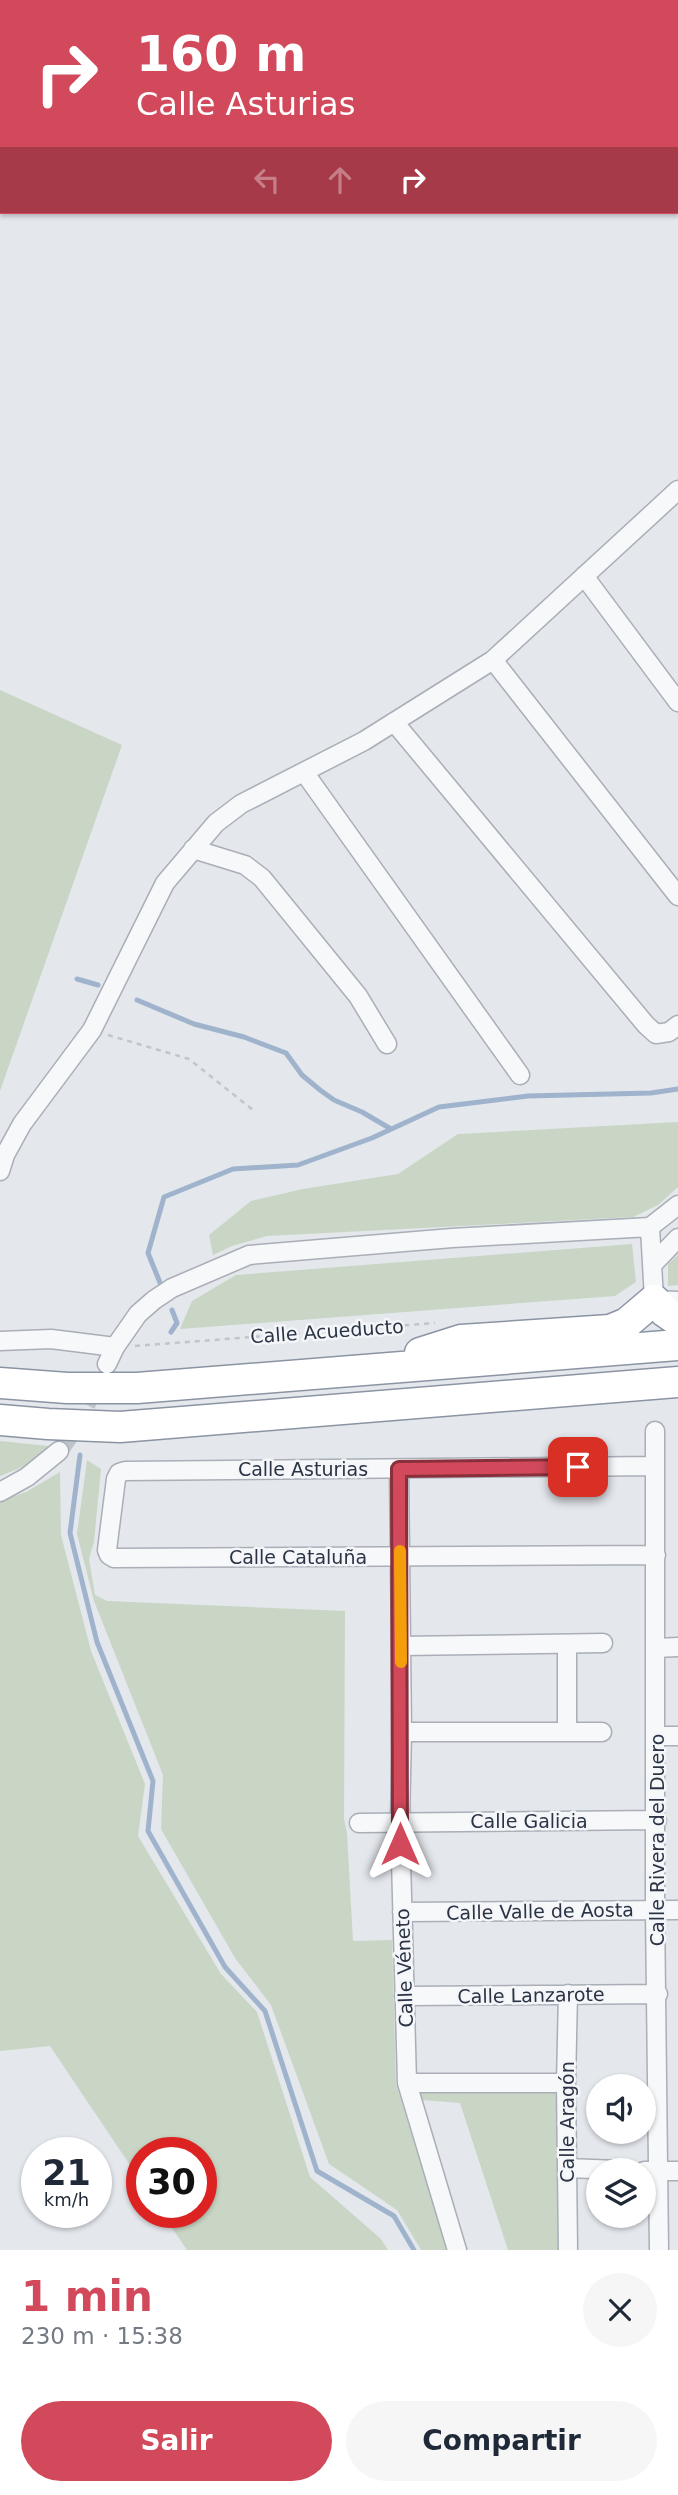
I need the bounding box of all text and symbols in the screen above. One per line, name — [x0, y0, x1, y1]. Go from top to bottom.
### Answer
text: 160 m — [136, 26, 306, 83]
icon: right — [21, 28, 112, 119]
text: Calle Asturias — [136, 85, 355, 123]
icon: left — [248, 161, 286, 199]
icon: ahead — [321, 161, 359, 199]
icon: right — [394, 161, 432, 199]
street label: Calle Acueducto — [250, 1315, 404, 1347]
pin — [548, 1437, 608, 1497]
icon: arrive — [559, 1448, 597, 1486]
street label: Calle Asturias — [238, 1458, 368, 1480]
street label: Calle Cataluña — [229, 1546, 367, 1568]
street label: Calle Rivera del Duero — [646, 1734, 668, 1946]
position arrow — [363, 1807, 437, 1881]
street label: Calle Galicia — [470, 1810, 588, 1832]
street label: Calle Valle de Aosta — [446, 1898, 634, 1924]
street label: Calle Véneto — [391, 1908, 417, 2028]
street label: Calle Lanzarote — [457, 1983, 605, 2007]
street label: Calle Aragón — [556, 2061, 578, 2183]
map controls — [586, 2074, 656, 2228]
button: sound — [586, 2074, 656, 2144]
speed limit sign: 30 — [126, 2137, 217, 2228]
text: 21 — [42, 2153, 91, 2193]
button: layers — [586, 2158, 656, 2228]
text: km/h — [44, 2189, 89, 2210]
text: 1 min — [21, 2272, 153, 2321]
button: close — [583, 2273, 657, 2347]
text: 230 m · 15:38 — [21, 2323, 183, 2349]
button: Salir — [21, 2401, 332, 2481]
button: Compartir — [346, 2401, 657, 2481]

